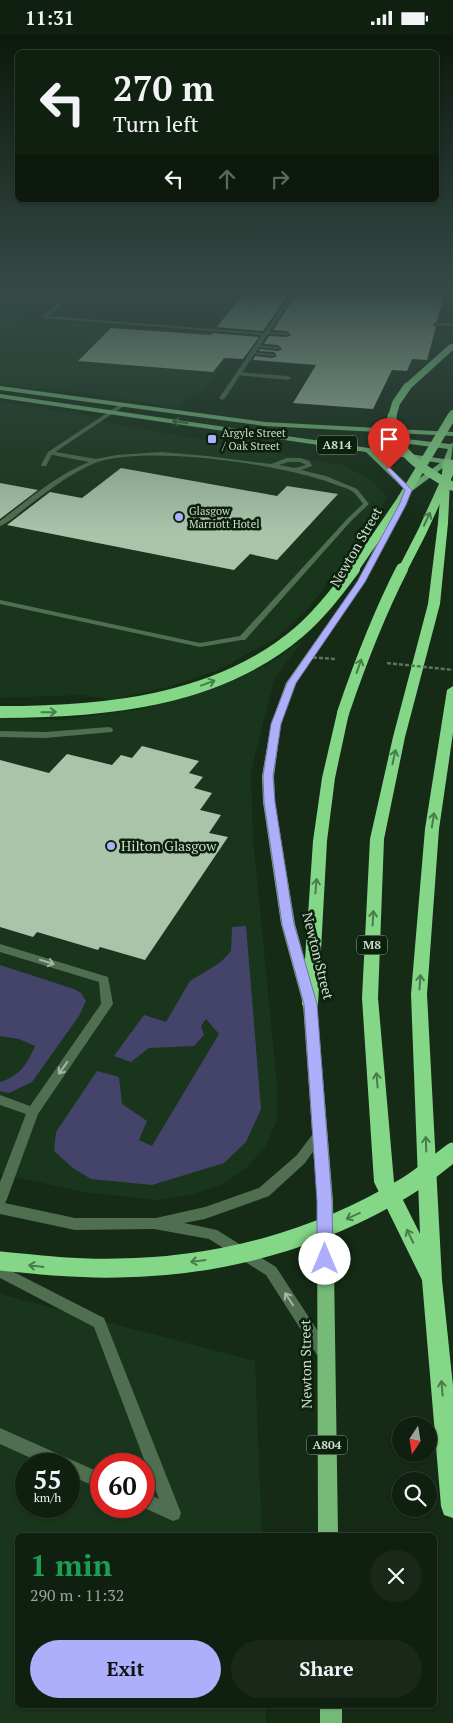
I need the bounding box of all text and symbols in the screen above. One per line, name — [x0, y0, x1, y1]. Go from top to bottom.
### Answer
text: 11:31 — [25, 5, 74, 30]
text: 270 m — [113, 65, 214, 111]
icon: left — [30, 70, 95, 135]
text: Turn left — [113, 109, 199, 138]
icon: left — [160, 165, 188, 193]
icon: ahead — [213, 165, 241, 193]
icon: right — [266, 165, 294, 193]
one-way arrow — [172, 417, 188, 427]
pin — [368, 418, 410, 469]
icon: arrive — [375, 425, 403, 453]
place label: Argyle Street / Oak Street — [221, 426, 286, 453]
marker: Argyle Street / Oak Street — [206, 433, 218, 445]
road number: A814 — [317, 435, 357, 455]
street label: Newton Street — [325, 503, 387, 590]
place label: Glasgow Marriott Hotel — [189, 504, 260, 531]
marker: Glasgow Marriott Hotel — [173, 511, 185, 523]
one-way arrow — [423, 512, 433, 527]
one-way arrow — [355, 659, 364, 675]
one-way arrow — [200, 678, 215, 687]
one-way arrow — [40, 707, 56, 717]
one-way arrow — [390, 750, 399, 766]
one-way arrow — [429, 812, 439, 828]
place label: Hilton Glasgow — [121, 836, 217, 855]
marker: Hilton Glasgow — [105, 840, 117, 852]
one-way arrow — [311, 878, 321, 894]
street label: Newton Street — [298, 910, 339, 1002]
one-way arrow — [369, 910, 378, 926]
road number: M8 — [357, 935, 387, 955]
one-way arrow — [38, 958, 54, 968]
one-way arrow — [416, 974, 425, 990]
one-way arrow — [58, 1061, 68, 1075]
one-way arrow — [372, 1072, 381, 1088]
one-way arrow — [421, 1136, 430, 1152]
one-way arrow — [346, 1211, 361, 1221]
one-way arrow — [405, 1229, 414, 1244]
position arrow — [298, 1232, 350, 1284]
one-way arrow — [190, 1257, 206, 1267]
one-way arrow — [28, 1261, 44, 1271]
one-way arrow — [284, 1293, 294, 1307]
street label: Newton Street — [295, 1318, 316, 1409]
one-way arrow — [437, 1380, 447, 1396]
north arrow — [392, 1417, 438, 1463]
map controls — [392, 1417, 437, 1517]
road number: A804 — [307, 1435, 347, 1455]
speed limit sign: 60 — [90, 1453, 155, 1518]
text: 55 — [33, 1463, 62, 1496]
button: search — [392, 1472, 437, 1517]
text: km/h — [34, 1490, 61, 1505]
text: 1 min — [30, 1545, 112, 1585]
button: close — [370, 1550, 422, 1602]
text: 290 m · 11:32 — [30, 1584, 124, 1606]
button: Exit — [30, 1640, 221, 1698]
button: Share — [231, 1640, 422, 1698]

